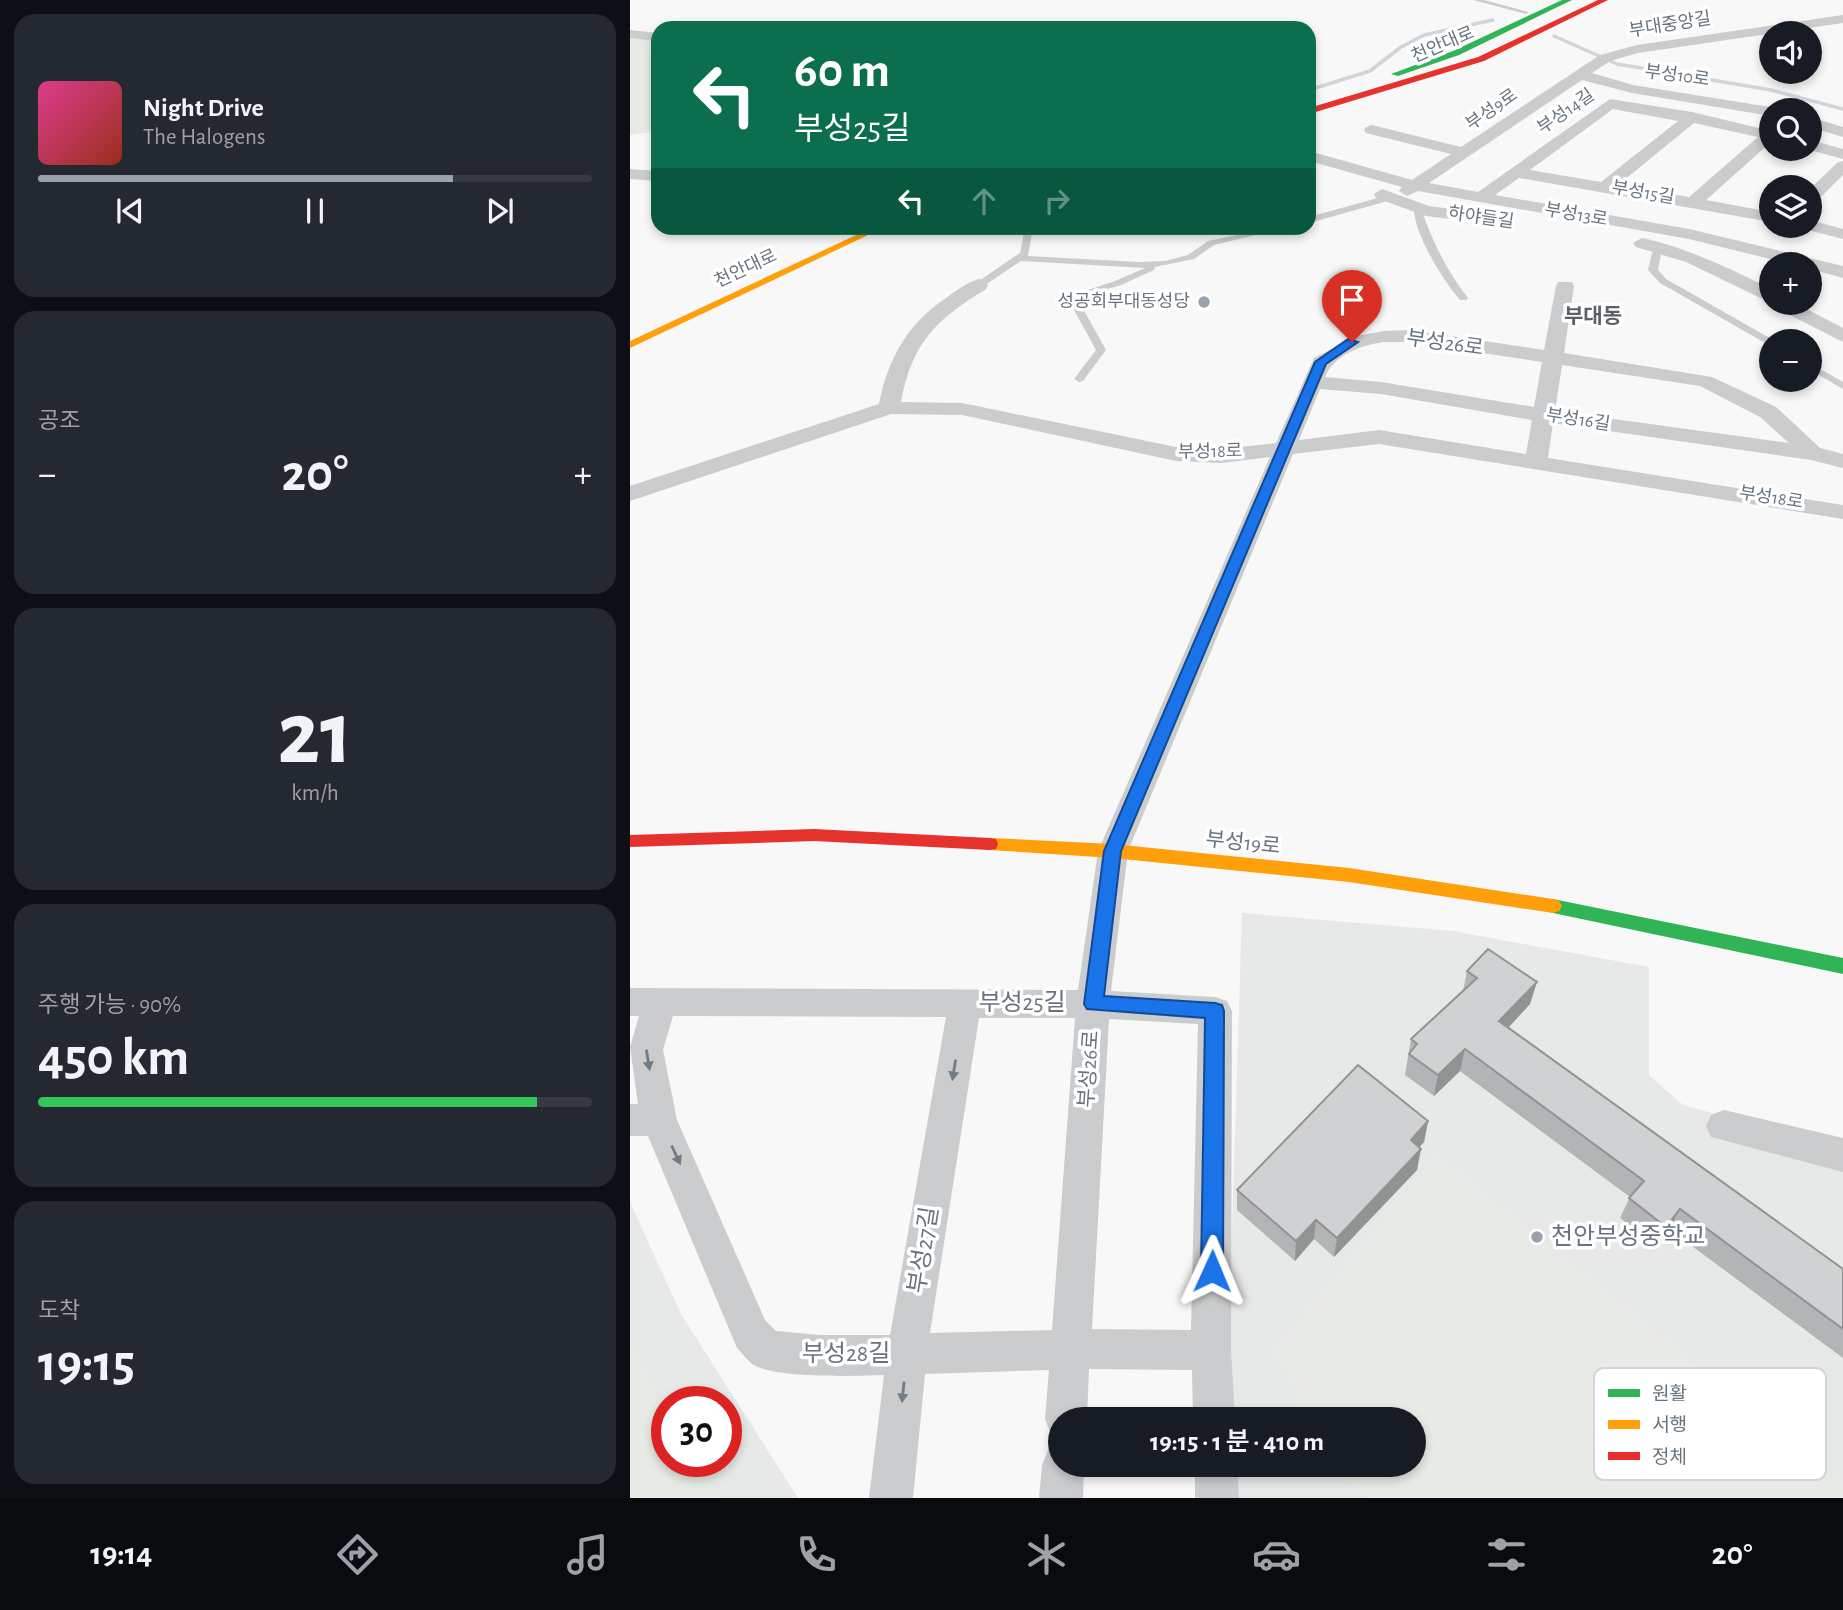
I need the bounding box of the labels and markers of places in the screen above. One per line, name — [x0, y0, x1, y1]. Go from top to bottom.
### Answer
pin — [1322, 270, 1382, 342]
place label: 성공회부대동성당 — [1058, 291, 1190, 311]
marker: 성공회부대동성당 — [1196, 294, 1212, 310]
place label: 천안부성중학교 — [1551, 1223, 1706, 1249]
marker: 천안부성중학교 — [1529, 1229, 1545, 1245]

